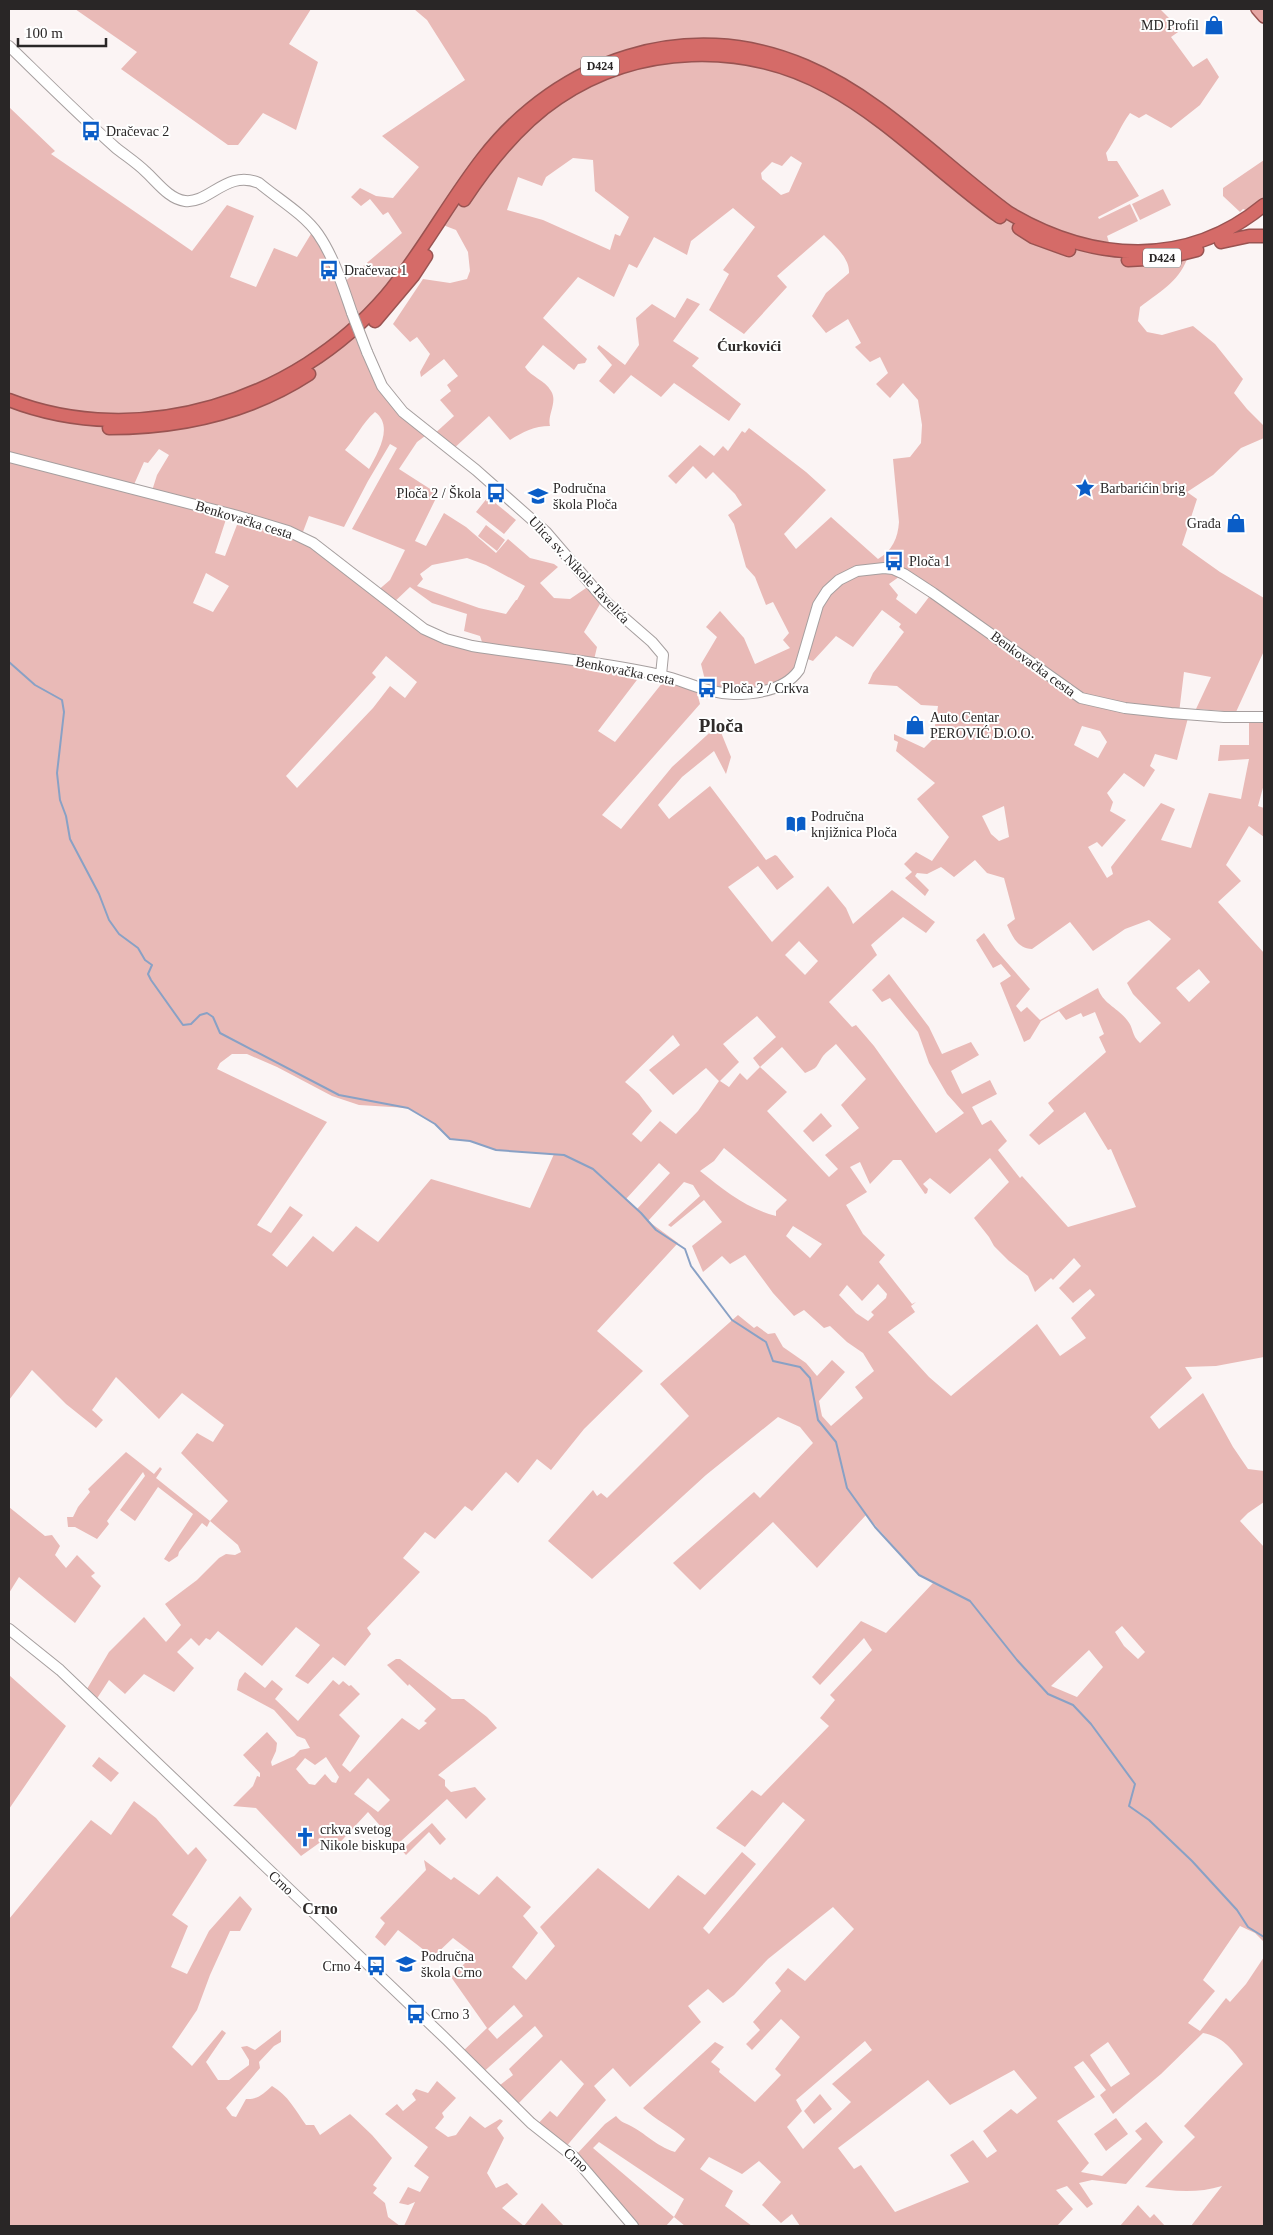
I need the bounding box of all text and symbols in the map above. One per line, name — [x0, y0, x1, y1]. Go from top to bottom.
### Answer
shop icon: MD Profil — [1203, 14, 1225, 36]
scale bar — [18, 15, 105, 47]
place label: MD Profil — [1141, 18, 1199, 33]
text: 100 m — [25, 25, 63, 41]
road number: D424 — [581, 56, 619, 76]
bus stop icon: Dračevac 2 — [80, 120, 102, 142]
place label: Dračevac 2 — [106, 124, 169, 139]
road number: D424 — [1143, 248, 1181, 268]
bus stop icon: Dračevac 1 — [318, 259, 340, 281]
place label: Dračevac 1 — [344, 263, 407, 278]
district label: Ćurkovići — [717, 338, 781, 354]
place icon: Barbarićin brig — [1074, 477, 1096, 499]
place label: Područna škola Ploča — [553, 481, 618, 512]
place label: Barbarićin brig — [1100, 481, 1185, 496]
bus stop icon: Ploča 2 / Škola — [485, 482, 507, 504]
place label: Ploča 2 / Škola — [397, 485, 482, 501]
school or university icon: Područna škola Ploča — [527, 485, 549, 507]
street label: Benkovačka cesta — [194, 498, 295, 542]
shop icon: Građa — [1225, 512, 1247, 534]
street label: Ulica sv. Nikole Tavelića — [525, 513, 633, 627]
place label: Građa — [1187, 516, 1222, 531]
bus stop icon: Ploča 1 — [883, 550, 905, 572]
place label: Ploča 1 — [909, 554, 951, 569]
street label: Benkovačka cesta — [988, 628, 1079, 700]
street label: Benkovačka cesta — [574, 654, 677, 688]
bus stop icon: Ploča 2 / Crkva — [696, 677, 718, 699]
place label: Ploča 2 / Crkva — [722, 681, 809, 696]
place label: Auto Centar PEROVIĆ D.O.O. — [930, 710, 1034, 741]
shop icon: Auto Centar PEROVIĆ D.O.O. — [904, 714, 926, 736]
district label: Ploča — [699, 715, 744, 736]
place label: Područna knjižnica Ploča — [811, 809, 898, 840]
library icon: Područna knjižnica Ploča — [785, 813, 807, 835]
place label: crkva svetog Nikole biskupa — [320, 1822, 406, 1853]
church icon: crkva svetog Nikole biskupa — [294, 1826, 316, 1848]
street label: Crno — [266, 1868, 296, 1898]
district label: Crno — [302, 1900, 338, 1917]
place label: Područna škola Crno — [421, 1949, 482, 1980]
school or university icon: Područna škola Crno — [395, 1953, 417, 1975]
bus stop icon: Crno 4 — [365, 1955, 387, 1977]
place label: Crno 4 — [323, 1959, 361, 1974]
bus stop icon: Crno 3 — [405, 2003, 427, 2025]
place label: Crno 3 — [431, 2007, 470, 2022]
street label: Crno — [561, 2145, 591, 2175]

